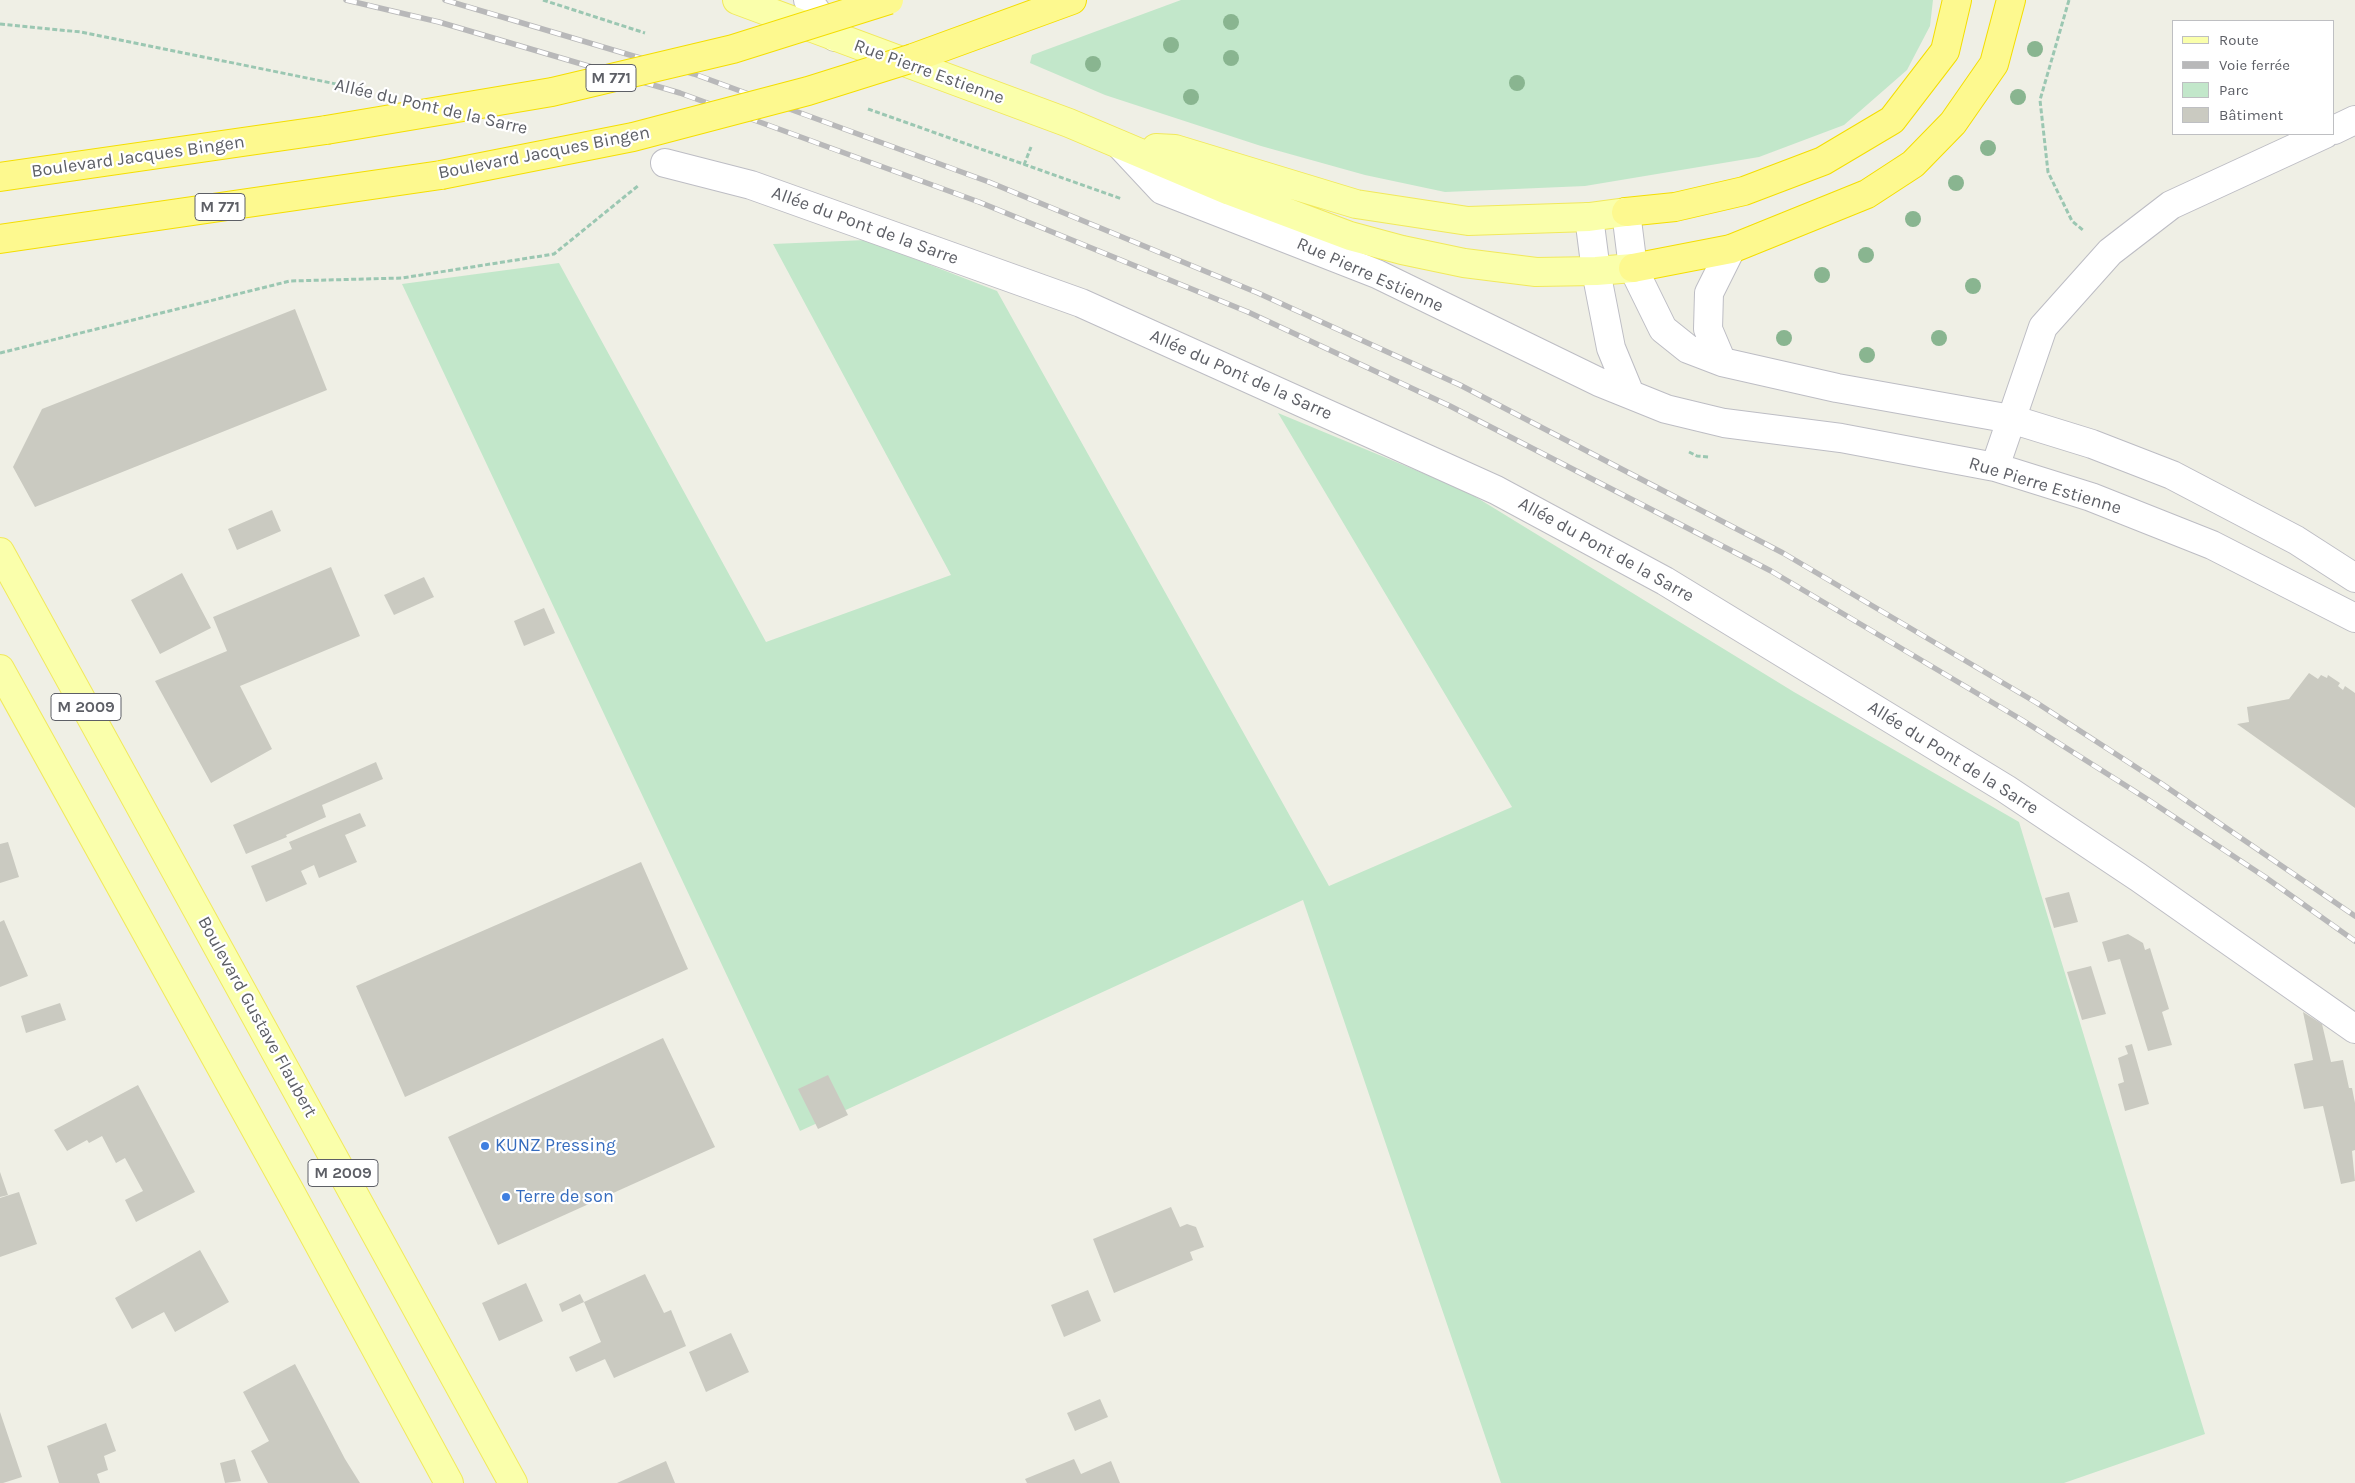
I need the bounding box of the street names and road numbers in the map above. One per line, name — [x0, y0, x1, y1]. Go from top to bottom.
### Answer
street label: Rue Pierre Estienne — [851, 35, 1007, 109]
road number: M 771 — [586, 64, 636, 92]
street label: Allée du Pont de la Sarre — [333, 74, 529, 140]
street label: Boulevard Jacques Bingen — [436, 122, 652, 184]
street label: Boulevard Jacques Bingen — [30, 131, 246, 183]
street label: Allée du Pont de la Sarre — [769, 182, 961, 270]
road number: M 771 — [195, 193, 245, 220]
street label: Rue Pierre Estienne — [1293, 233, 1447, 317]
street label: Allée du Pont de la Sarre — [1147, 325, 1335, 425]
street label: Rue Pierre Estienne — [1966, 453, 2124, 519]
street label: Allée du Pont de la Sarre — [1515, 493, 1697, 607]
road number: M 2009 — [51, 694, 121, 720]
street label: Allée du Pont de la Sarre — [1864, 697, 2042, 819]
street label: Boulevard Gustave Flaubert — [193, 913, 321, 1121]
road number: M 2009 — [308, 1160, 378, 1186]

